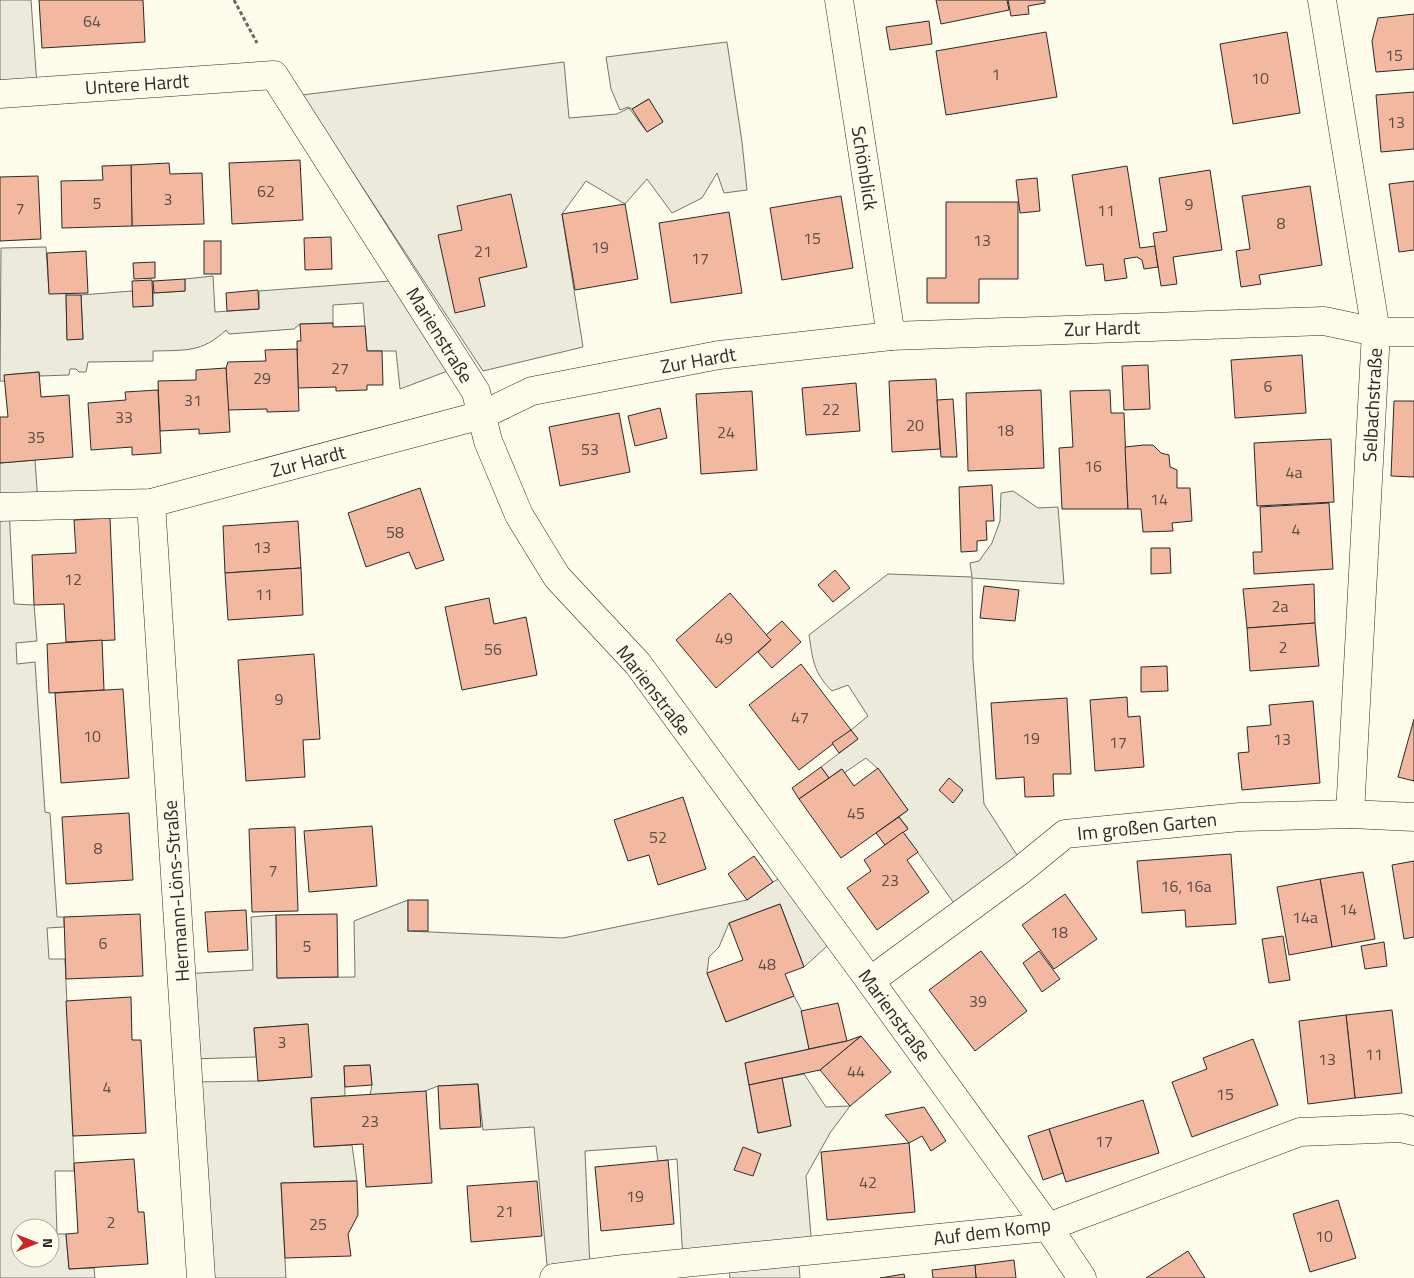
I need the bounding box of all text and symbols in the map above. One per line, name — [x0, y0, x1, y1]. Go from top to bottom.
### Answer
house number: 64 — [83, 9, 101, 33]
house number: 15 — [1385, 43, 1403, 67]
house number: 1 — [992, 62, 1000, 86]
street label: Untere Hardt — [84, 65, 190, 102]
house number: 10 — [1251, 66, 1269, 90]
house number: 13 — [1387, 110, 1405, 134]
street label: Schönblick — [845, 124, 886, 212]
house number: 62 — [257, 179, 275, 203]
house number: 3 — [164, 187, 172, 211]
house number: 5 — [93, 191, 102, 215]
house number: 9 — [1185, 192, 1194, 216]
house number: 7 — [16, 196, 24, 220]
house number: 11 — [1097, 198, 1115, 222]
house number: 8 — [1277, 211, 1286, 235]
house number: 15 — [803, 226, 821, 250]
house number: 13 — [973, 228, 991, 252]
house number: 19 — [591, 235, 609, 259]
house number: 21 — [474, 239, 492, 263]
house number: 17 — [691, 246, 709, 270]
street label: Marienstraße — [399, 281, 481, 388]
street label: Zur Hardt — [1063, 312, 1141, 343]
street label: Zur Hardt — [658, 339, 738, 380]
street label: Selbachstraße — [1354, 347, 1389, 463]
house number: 27 — [331, 356, 349, 380]
house number: 29 — [253, 366, 271, 390]
house number: 6 — [1264, 374, 1273, 398]
house number: 31 — [184, 388, 202, 412]
house number: 22 — [822, 397, 840, 421]
house number: 33 — [115, 405, 133, 429]
house number: 20 — [906, 413, 924, 437]
house number: 18 — [996, 418, 1014, 442]
house number: 24 — [717, 420, 735, 444]
house number: 35 — [27, 425, 45, 449]
street label: Zur Hardt — [267, 437, 349, 484]
house number: 53 — [581, 437, 599, 461]
house number: 16 — [1084, 454, 1102, 478]
house number: 4a — [1286, 460, 1302, 484]
house number: 14 — [1150, 487, 1168, 511]
house number: 4 — [1292, 517, 1301, 541]
house number: 58 — [386, 520, 404, 544]
house number: 13 — [253, 535, 271, 559]
house number: 12 — [64, 567, 82, 591]
house number: 11 — [255, 582, 273, 606]
house number: 2a — [1272, 594, 1288, 618]
house number: 49 — [715, 626, 733, 650]
house number: 2 — [1279, 635, 1287, 659]
house number: 56 — [484, 637, 502, 661]
street label: Marienstraße — [610, 638, 699, 741]
house number: 9 — [275, 687, 284, 711]
house number: 47 — [791, 705, 809, 729]
house number: 10 — [83, 724, 101, 748]
house number: 19 — [1022, 726, 1040, 750]
house number: 13 — [1273, 727, 1291, 751]
house number: 17 — [1109, 730, 1127, 754]
street label: Hermann-Löns-Straße — [155, 799, 196, 983]
house number: 45 — [847, 801, 865, 825]
street label: Im großen Garten — [1076, 804, 1218, 847]
house number: 52 — [649, 825, 667, 849]
house number: 8 — [94, 836, 103, 860]
house number: 7 — [269, 858, 277, 882]
house number: 23 — [881, 868, 899, 892]
house number: 16, 16a — [1161, 874, 1211, 898]
house number: 14 — [1339, 897, 1357, 921]
house number: 14a — [1292, 905, 1318, 929]
house number: 18 — [1050, 920, 1068, 944]
house number: 6 — [99, 931, 108, 955]
house number: 5 — [303, 934, 312, 958]
house number: 48 — [758, 952, 776, 976]
street label: Marienstraße — [852, 962, 939, 1067]
house number: 39 — [969, 989, 987, 1013]
house number: 3 — [278, 1030, 286, 1054]
house number: 11 — [1365, 1042, 1383, 1066]
house number: 13 — [1318, 1047, 1336, 1071]
house number: 44 — [847, 1059, 865, 1083]
house number: 4 — [103, 1075, 112, 1099]
house number: 15 — [1216, 1082, 1234, 1106]
house number: 23 — [361, 1109, 379, 1133]
house number: 17 — [1095, 1129, 1113, 1153]
house number: 42 — [859, 1170, 877, 1194]
house number: 19 — [626, 1184, 644, 1208]
house number: 21 — [496, 1199, 514, 1223]
street label: Auf dem Komp — [932, 1209, 1052, 1252]
house number: 2 — [107, 1210, 115, 1234]
house number: 25 — [309, 1212, 327, 1236]
north arrow — [10, 1218, 60, 1268]
house number: 10 — [1315, 1224, 1333, 1248]
text: N — [38, 1238, 59, 1248]

